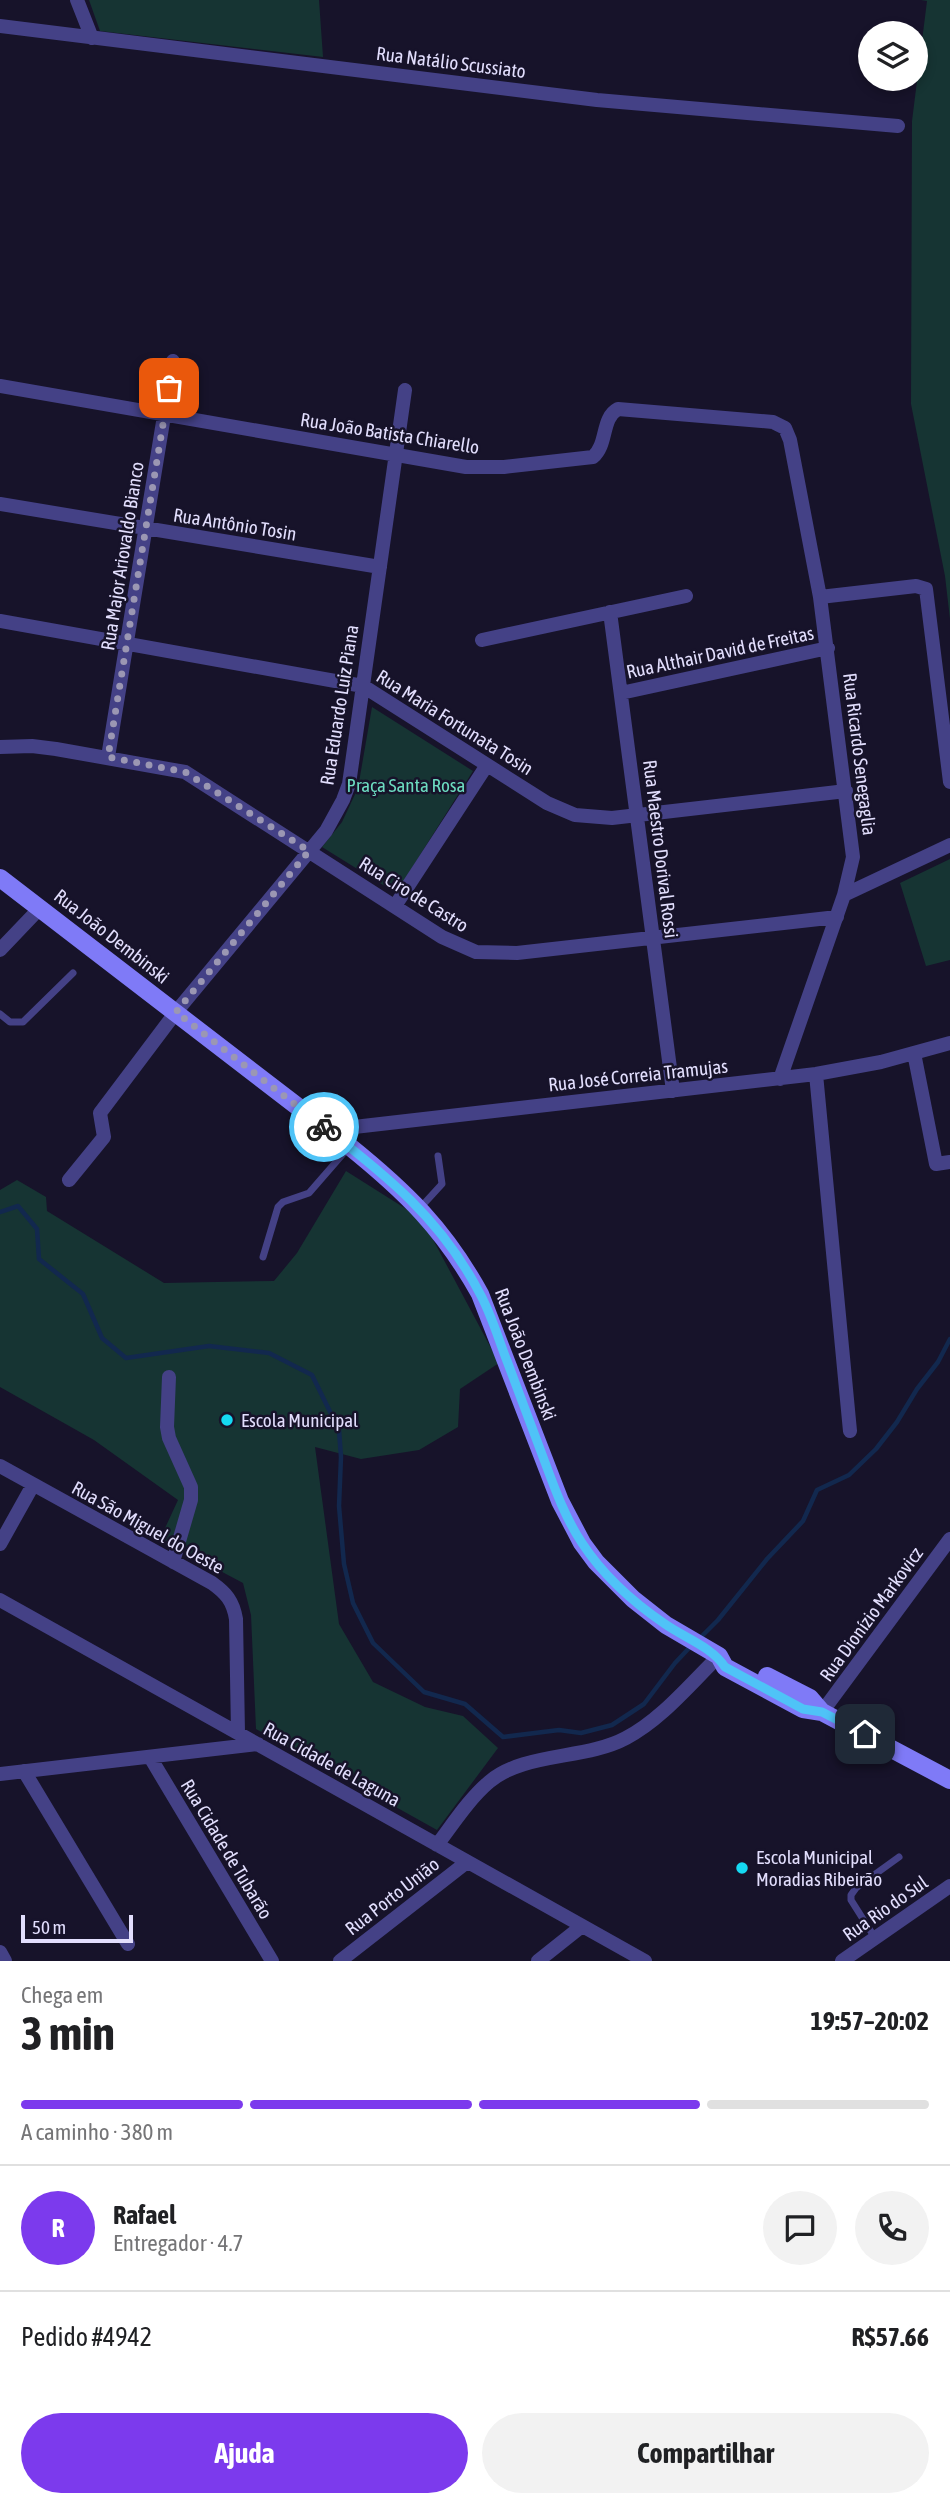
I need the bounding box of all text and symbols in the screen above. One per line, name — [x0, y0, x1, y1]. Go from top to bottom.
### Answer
map controls — [858, 21, 928, 91]
button: layers — [858, 21, 928, 91]
street label: Rua Natálio Scussiato — [375, 42, 527, 82]
pin — [139, 358, 199, 418]
icon: bag — [150, 369, 188, 407]
street label: Rua João Batista Chiarello — [299, 408, 481, 458]
street label: Rua Major Ariovaldo Bianco — [96, 460, 148, 652]
street label: Rua Antônio Tosin — [172, 503, 298, 545]
street label: Rua Althair David de Freitas — [624, 621, 816, 683]
street label: Rua Eduardo Luiz Piana — [315, 623, 363, 787]
street label: Rua Maria Fortunata Tosin — [373, 665, 537, 779]
street label: Rua Ricardo Senegaglia — [839, 672, 881, 836]
street label: Rua Maestro Dorival Rossi — [639, 759, 683, 939]
park label: Praça Santa Rosa — [347, 774, 465, 796]
street label: Rua Ciro de Castro — [355, 852, 473, 936]
street label: Rua João Dembinski — [50, 884, 174, 988]
street label: Rua José Correia Tramujas — [547, 1055, 729, 1095]
courier — [289, 1092, 359, 1162]
icon: bike — [305, 1108, 343, 1146]
street label: Rua João Dembinski — [491, 1285, 561, 1423]
place label: Escola Municipal — [241, 1409, 358, 1431]
marker: Escola Municipal — [219, 1412, 235, 1428]
street label: Rua São Miguel do Oeste — [68, 1476, 228, 1578]
street label: Rua Dionízio Markovicz — [815, 1543, 927, 1685]
pin — [835, 1704, 895, 1764]
icon: home — [846, 1715, 884, 1753]
street label: Rua Cidade de Laguna — [260, 1717, 404, 1811]
street label: Rua Cidade de Tubarão — [177, 1775, 277, 1923]
place label: Escola Municipal Moradias Ribeirão — [756, 1846, 882, 1890]
street label: Rua Porto União — [341, 1853, 443, 1939]
marker: Escola Municipal Moradias Ribeirão — [734, 1860, 750, 1876]
street label: Rua Rio do Sul — [838, 1871, 932, 1945]
scale bar — [21, 1912, 133, 1944]
text: 50 m — [32, 1916, 66, 1938]
text: Chega em — [21, 1982, 103, 2008]
text: 19:57–20:02 — [811, 2006, 929, 2036]
text: 3 min — [21, 2007, 115, 2060]
text: A caminho · 380 m — [21, 2119, 173, 2145]
button: chat — [763, 2191, 837, 2265]
button: phone — [855, 2191, 929, 2265]
text: Rafael — [113, 2200, 176, 2230]
text: R — [51, 2213, 65, 2243]
text: Entregador · 4.7 — [113, 2230, 243, 2256]
text: Pedido #4942 — [21, 2322, 152, 2352]
text: R$57.66 — [852, 2322, 929, 2352]
button: Ajuda — [21, 2413, 468, 2493]
button: Compartilhar — [482, 2413, 929, 2493]

